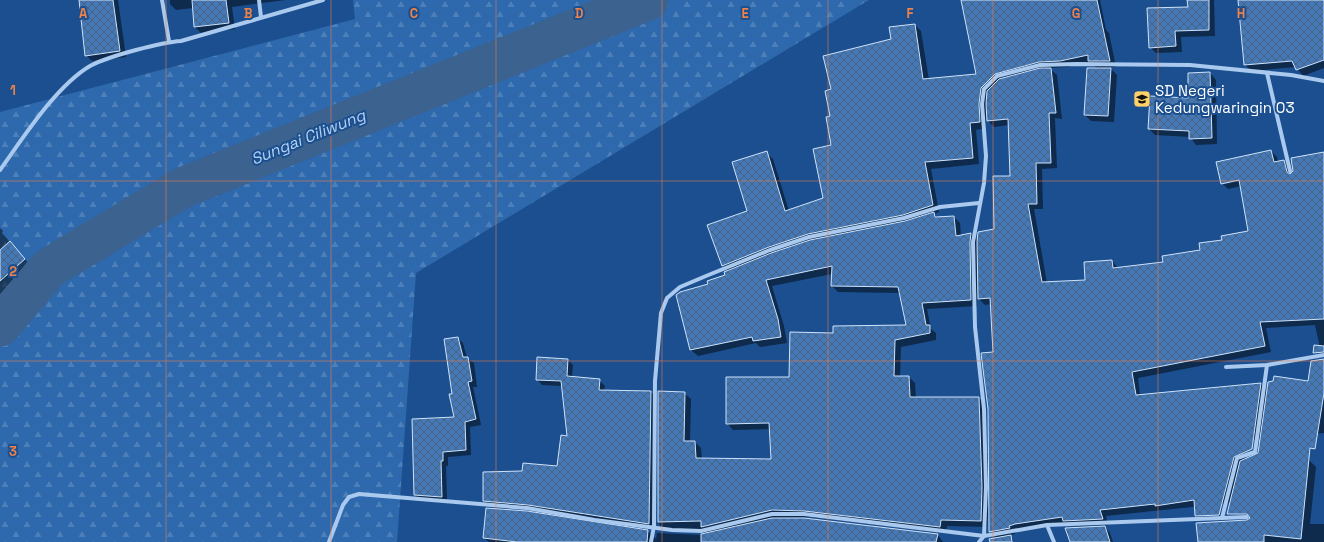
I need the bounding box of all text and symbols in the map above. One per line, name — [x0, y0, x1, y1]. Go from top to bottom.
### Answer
text: A — [79, 5, 88, 22]
text: B — [244, 5, 253, 22]
text: C — [410, 5, 418, 22]
text: D — [575, 5, 584, 22]
text: E — [741, 5, 749, 22]
text: F — [907, 5, 914, 22]
text: G — [1072, 5, 1080, 22]
text: H — [1237, 5, 1245, 22]
place label: SD Negeri Kedungwaringin 03 — [1155, 81, 1294, 117]
text: 1 — [10, 82, 16, 99]
school or university icon: SD Negeri Kedungwaringin 03 — [1132, 89, 1152, 109]
water label: Sungai Ciliwung — [248, 104, 369, 170]
text: 2 — [9, 263, 17, 280]
text: 3 — [9, 443, 17, 460]

